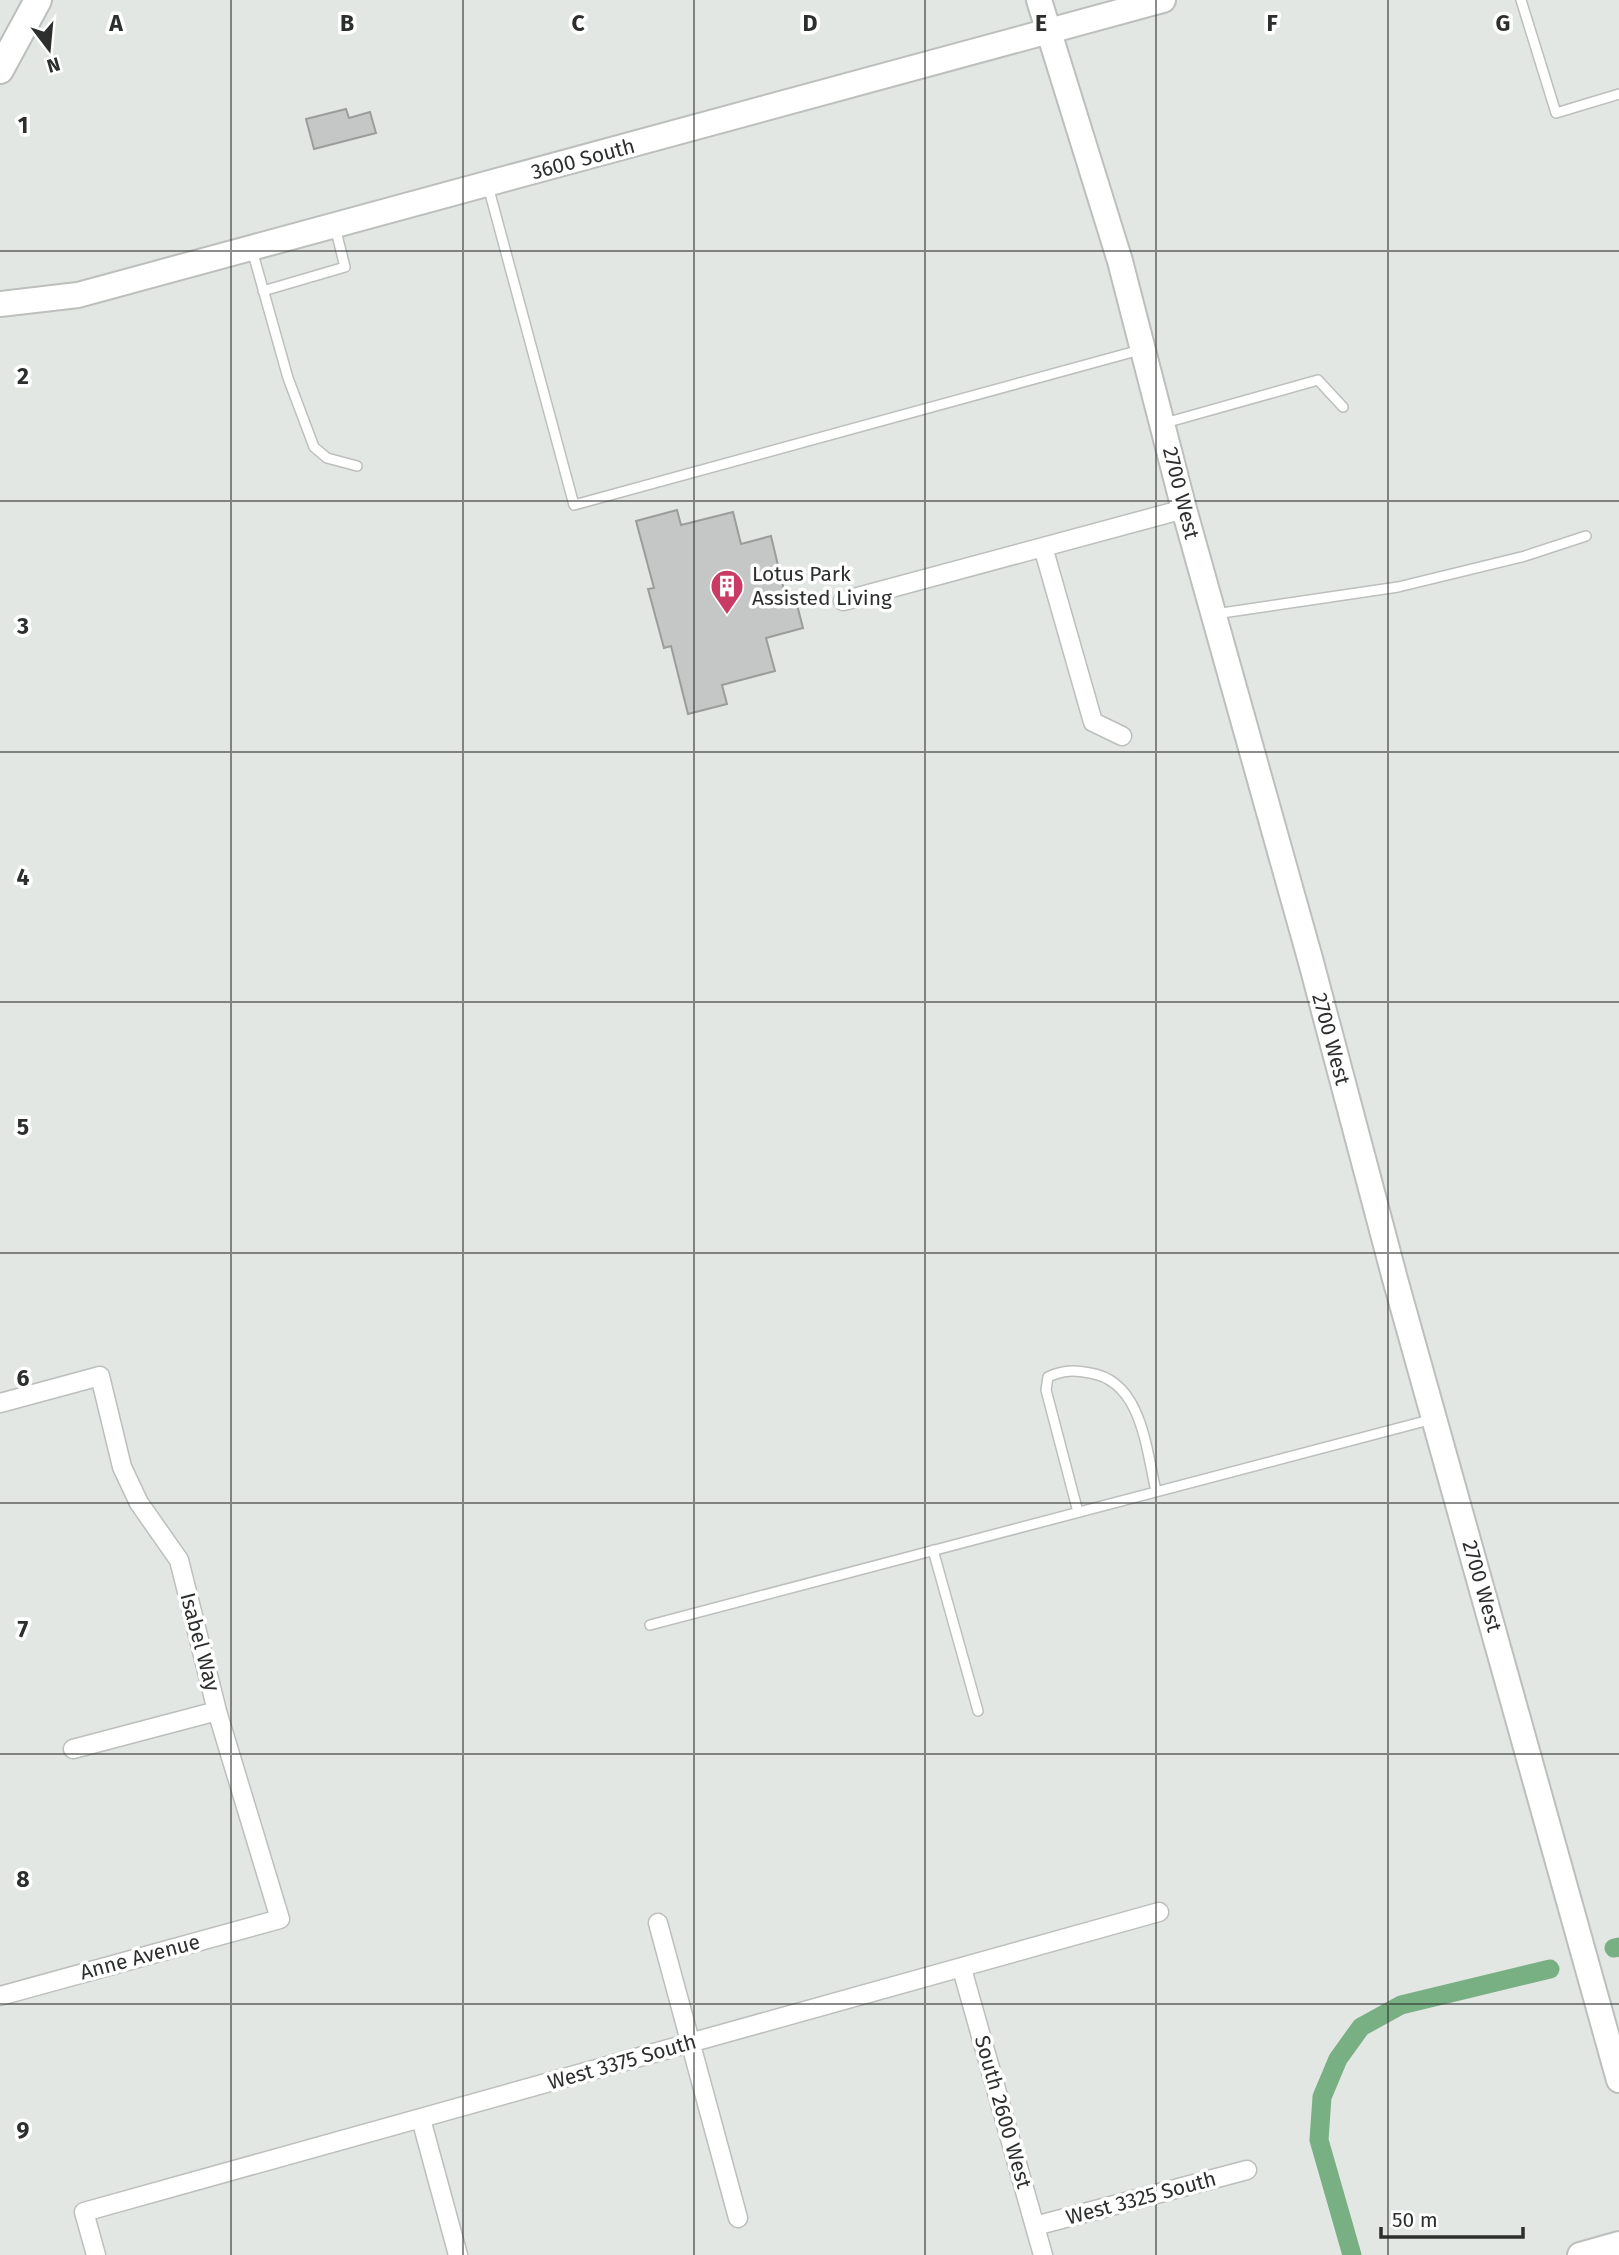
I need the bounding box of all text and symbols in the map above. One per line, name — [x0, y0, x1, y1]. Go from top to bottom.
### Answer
text: A — [108, 9, 123, 37]
text: B — [340, 9, 354, 37]
text: C — [571, 9, 585, 37]
text: D — [803, 9, 818, 37]
text: E — [1035, 9, 1047, 37]
text: F — [1266, 9, 1278, 37]
text: G — [1496, 9, 1510, 37]
north arrow — [14, 14, 84, 84]
text: N — [44, 52, 63, 78]
text: 1 — [18, 111, 28, 139]
street label: 3600 South — [528, 133, 638, 185]
text: 2 — [17, 362, 29, 390]
street label: 2700 West — [1157, 444, 1205, 542]
place label: Lotus Park Assisted Living — [752, 561, 892, 611]
building icon: Lotus Park Assisted Living — [708, 567, 746, 616]
text: 3 — [16, 612, 29, 640]
text: 4 — [17, 863, 30, 891]
street label: 2700 West — [1306, 990, 1356, 1088]
text: 5 — [17, 1113, 29, 1141]
text: 6 — [17, 1364, 30, 1392]
street label: 2700 West — [1457, 1537, 1508, 1635]
street label: Isabel Way — [174, 1590, 226, 1695]
text: 7 — [18, 1615, 29, 1643]
text: 8 — [16, 1865, 30, 1893]
street label: Anne Avenue — [77, 1928, 203, 1986]
street label: West 3375 South — [545, 2028, 699, 2096]
street label: South 2600 West — [969, 2032, 1037, 2192]
text: 9 — [17, 2116, 30, 2144]
street label: West 3325 South — [1063, 2165, 1219, 2231]
scale bar — [1381, 2196, 1523, 2240]
text: 50 m — [1392, 2207, 1438, 2233]

